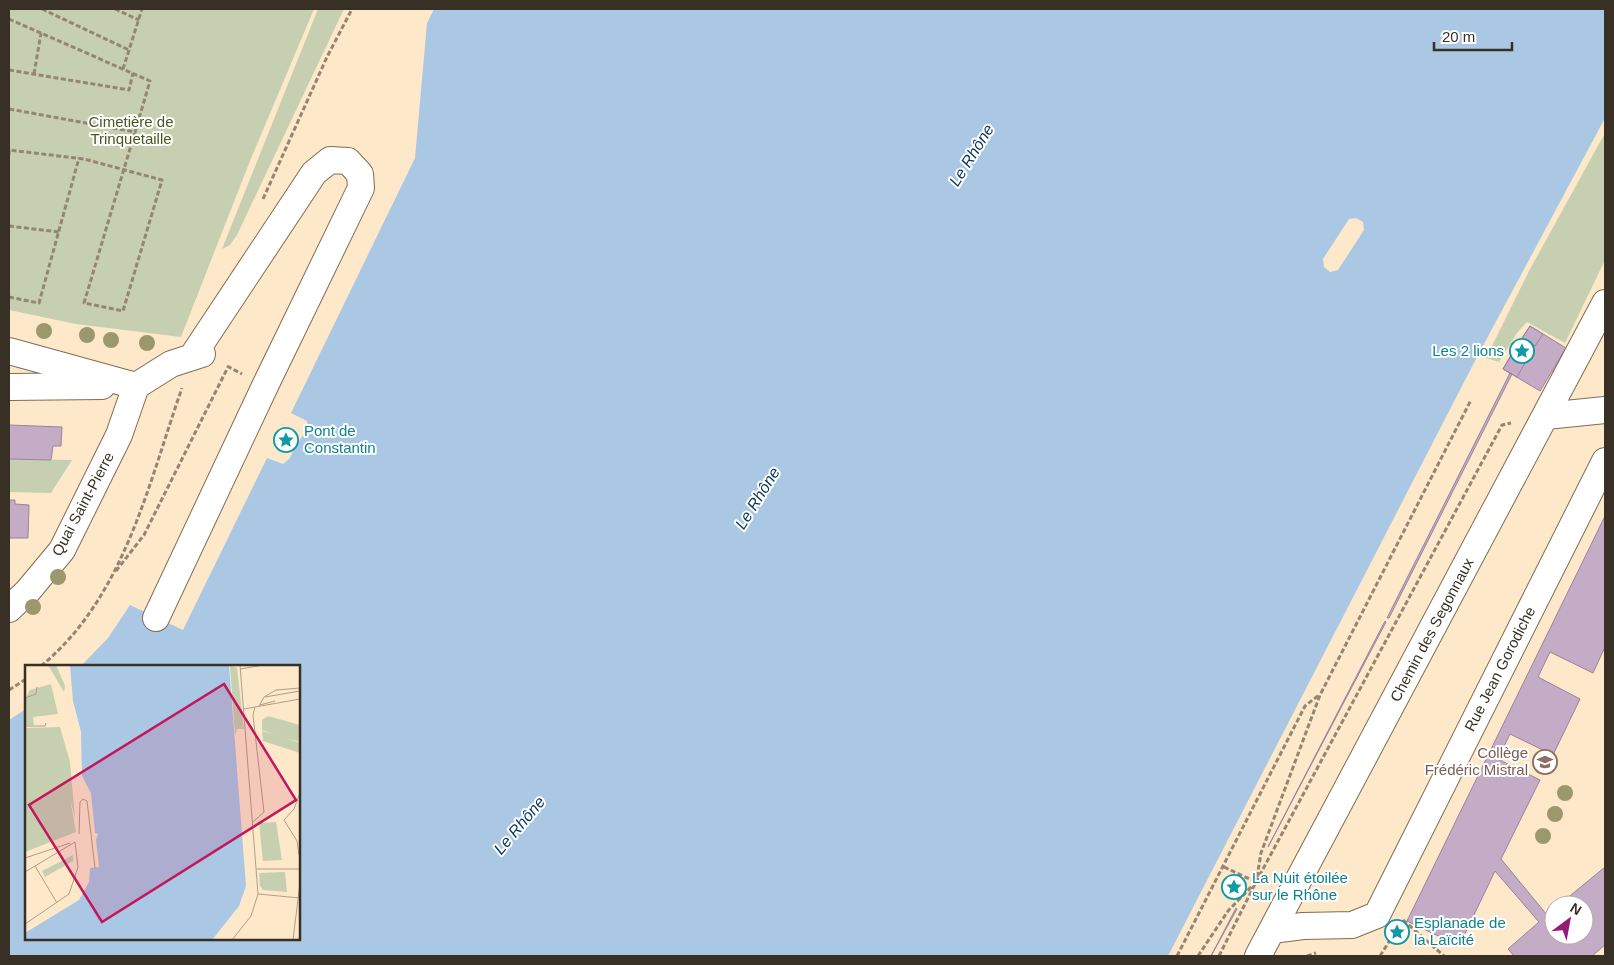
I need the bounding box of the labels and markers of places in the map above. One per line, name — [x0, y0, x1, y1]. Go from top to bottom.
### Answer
place icon: Les 2 lions — [1509, 338, 1535, 364]
place label: Les 2 lions — [1432, 342, 1504, 359]
place label: Pont de Constantin — [304, 422, 376, 456]
place icon: Pont de Constantin — [273, 427, 299, 453]
place label: Collège Frédéric Mistral — [1425, 744, 1528, 778]
school or university icon: Collège Frédéric Mistral — [1532, 749, 1558, 775]
place label: La Nuit étoilée sur le Rhône — [1252, 869, 1348, 903]
place icon: La Nuit étoilée sur le Rhône — [1221, 874, 1247, 900]
place label: Esplanade de la Laïcité — [1414, 914, 1506, 948]
place icon: Esplanade de la Laïcité — [1384, 919, 1410, 945]

